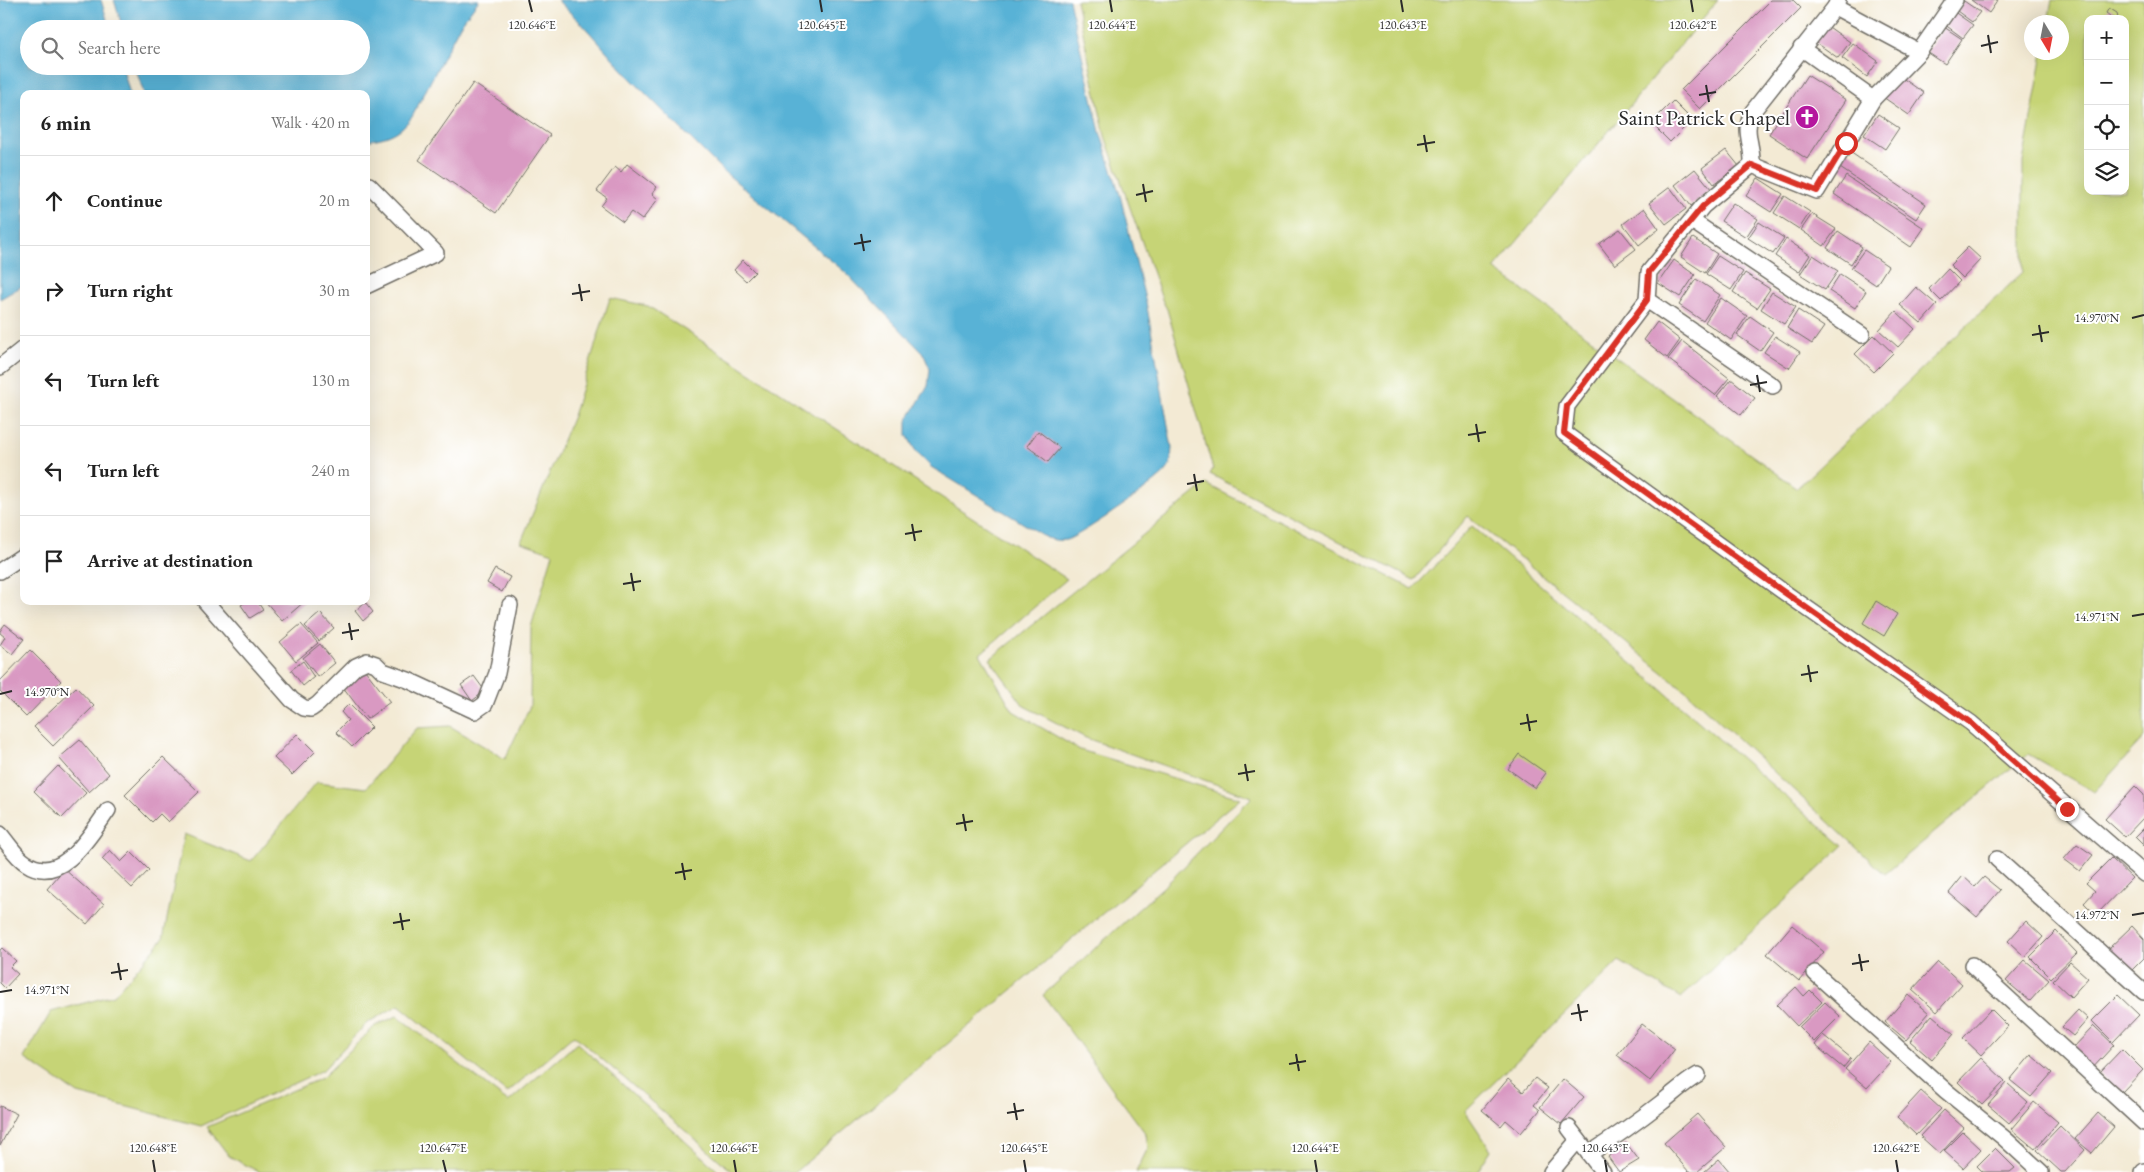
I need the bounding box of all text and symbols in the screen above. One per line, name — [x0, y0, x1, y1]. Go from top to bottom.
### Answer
north arrow — [2024, 15, 2069, 60]
map controls — [2084, 15, 2129, 195]
button: + — [2084, 15, 2129, 60]
text: 120.646°E — [508, 17, 556, 33]
text: 120.645°E — [798, 17, 846, 33]
text: 120.644°E — [1088, 17, 1136, 33]
text: 120.643°E — [1379, 17, 1427, 33]
text: 120.642°E — [1669, 17, 1717, 33]
search box — [20, 20, 370, 75]
icon: search — [38, 34, 66, 62]
text: Search here — [78, 35, 160, 60]
button: − — [2084, 60, 2129, 105]
place label: Saint Patrick Chapel — [1619, 103, 1790, 132]
church icon: Saint Patrick Chapel — [1794, 104, 1820, 130]
button: locate — [2084, 105, 2129, 150]
text: 6 min — [40, 109, 91, 136]
text: Walk · 420 m — [271, 112, 350, 133]
route start — [1835, 132, 1858, 155]
button: layers — [2084, 150, 2129, 195]
icon: ahead — [40, 187, 68, 215]
text: Continue — [87, 188, 162, 213]
text: 20 m — [319, 190, 350, 211]
icon: right — [40, 277, 68, 305]
text: Turn right — [87, 278, 173, 303]
text: 30 m — [319, 280, 350, 301]
text: 14.970°N — [2075, 310, 2120, 326]
icon: left — [40, 367, 68, 395]
text: Turn left — [87, 368, 159, 393]
text: 130 m — [311, 370, 350, 391]
icon: left — [40, 457, 68, 485]
text: Turn left — [87, 458, 159, 483]
text: 240 m — [311, 460, 350, 481]
icon: arrive — [40, 547, 68, 575]
text: Arrive at destination — [87, 548, 253, 573]
text: 14.971°N — [2075, 609, 2120, 625]
text: 14.970°N — [25, 684, 70, 700]
route end — [2056, 798, 2079, 821]
text: 14.972°N — [2075, 907, 2120, 923]
text: 14.971°N — [25, 982, 70, 998]
text: 120.648°E — [129, 1140, 177, 1156]
text: 120.647°E — [419, 1140, 467, 1156]
text: 120.646°E — [710, 1140, 758, 1156]
text: 120.645°E — [1000, 1140, 1048, 1156]
text: 120.644°E — [1291, 1140, 1339, 1156]
text: 120.643°E — [1581, 1140, 1629, 1156]
text: 120.642°E — [1872, 1140, 1920, 1156]

